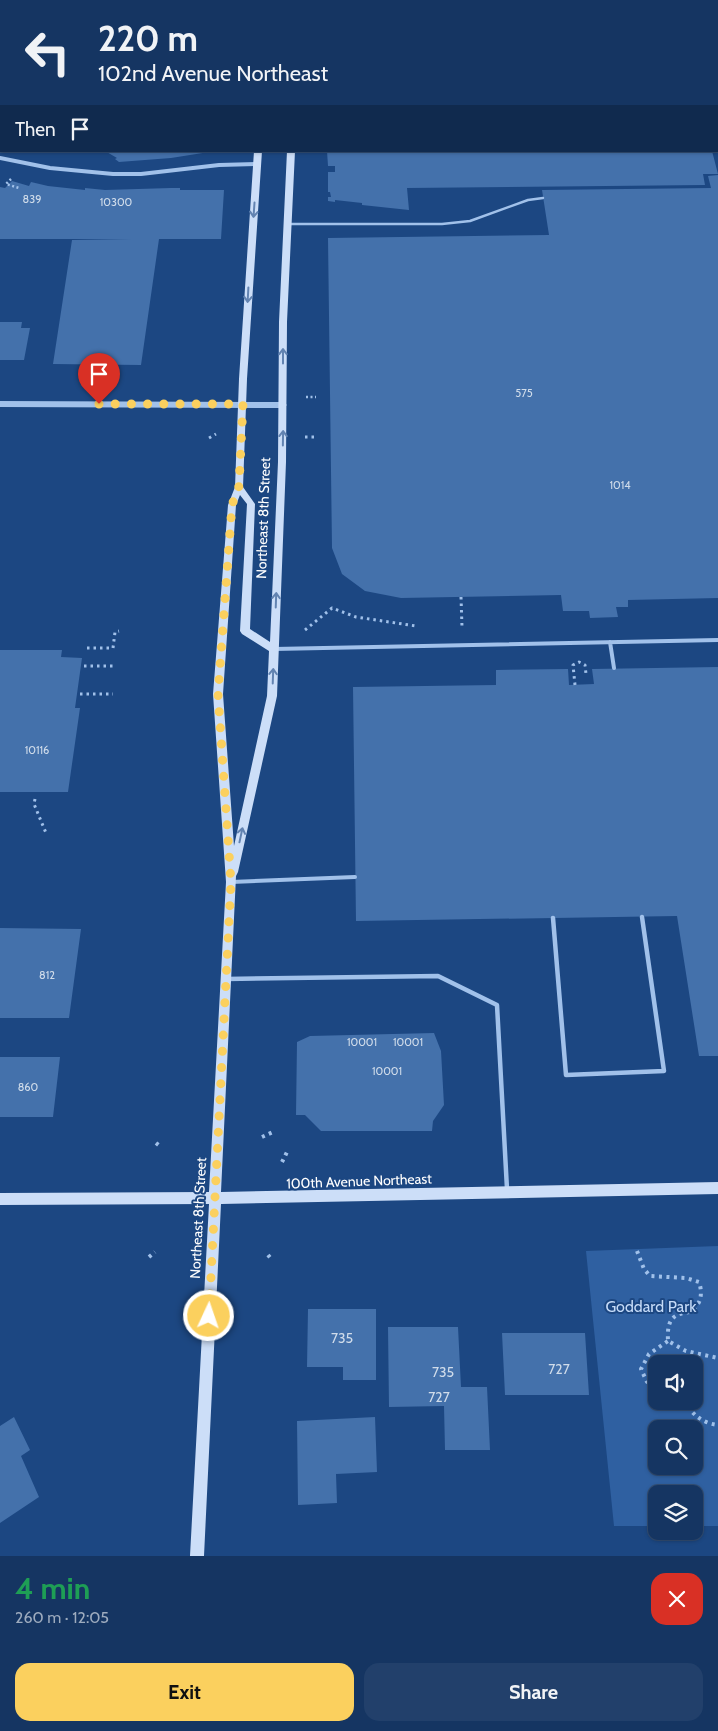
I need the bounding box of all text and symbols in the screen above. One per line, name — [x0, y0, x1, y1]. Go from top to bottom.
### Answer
text: 220 m — [98, 17, 198, 60]
icon: left — [15, 20, 80, 85]
text: 102nd Avenue Northeast — [98, 60, 328, 87]
icon: arrive — [66, 115, 94, 143]
text: Then — [15, 118, 56, 141]
house number: 839 — [23, 192, 41, 206]
house number: 10300 — [100, 195, 133, 209]
one-way arrow — [249, 202, 258, 218]
one-way arrow — [244, 287, 253, 303]
one-way arrow — [278, 348, 288, 364]
pin — [78, 353, 120, 404]
icon: arrive — [85, 360, 113, 388]
house number: 575 — [515, 386, 533, 400]
one-way arrow — [278, 430, 288, 446]
street label: Northeast 8th Street — [252, 457, 274, 579]
house number: 1014 — [609, 478, 631, 492]
one-way arrow — [272, 592, 281, 608]
one-way arrow — [268, 668, 278, 684]
house number: 10116 — [25, 743, 49, 757]
one-way arrow — [237, 827, 247, 843]
house number: 812 — [39, 968, 55, 982]
house number: 10001 — [347, 1035, 377, 1049]
house number: 10001 — [393, 1035, 423, 1049]
house number: 10001 — [372, 1064, 402, 1078]
house number: 860 — [18, 1080, 39, 1094]
street label: Northeast 8th Street — [186, 1157, 210, 1279]
street label: 100th Avenue Northeast — [286, 1169, 432, 1193]
position arrow — [182, 1289, 234, 1341]
park label: Goddard Park — [605, 1297, 697, 1316]
house number: 735 — [331, 1329, 353, 1347]
map controls — [648, 1355, 703, 1540]
button: sound — [648, 1355, 703, 1410]
house number: 727 — [548, 1360, 570, 1378]
house number: 735 — [432, 1363, 454, 1381]
house number: 727 — [428, 1388, 450, 1406]
button: search — [648, 1420, 703, 1475]
button: layers — [648, 1485, 703, 1540]
text: 4 min — [15, 1570, 90, 1607]
button: close — [651, 1573, 703, 1625]
text: 260 m · 12:05 — [15, 1608, 109, 1627]
button: Exit — [15, 1663, 354, 1721]
button: Share — [364, 1663, 703, 1721]

